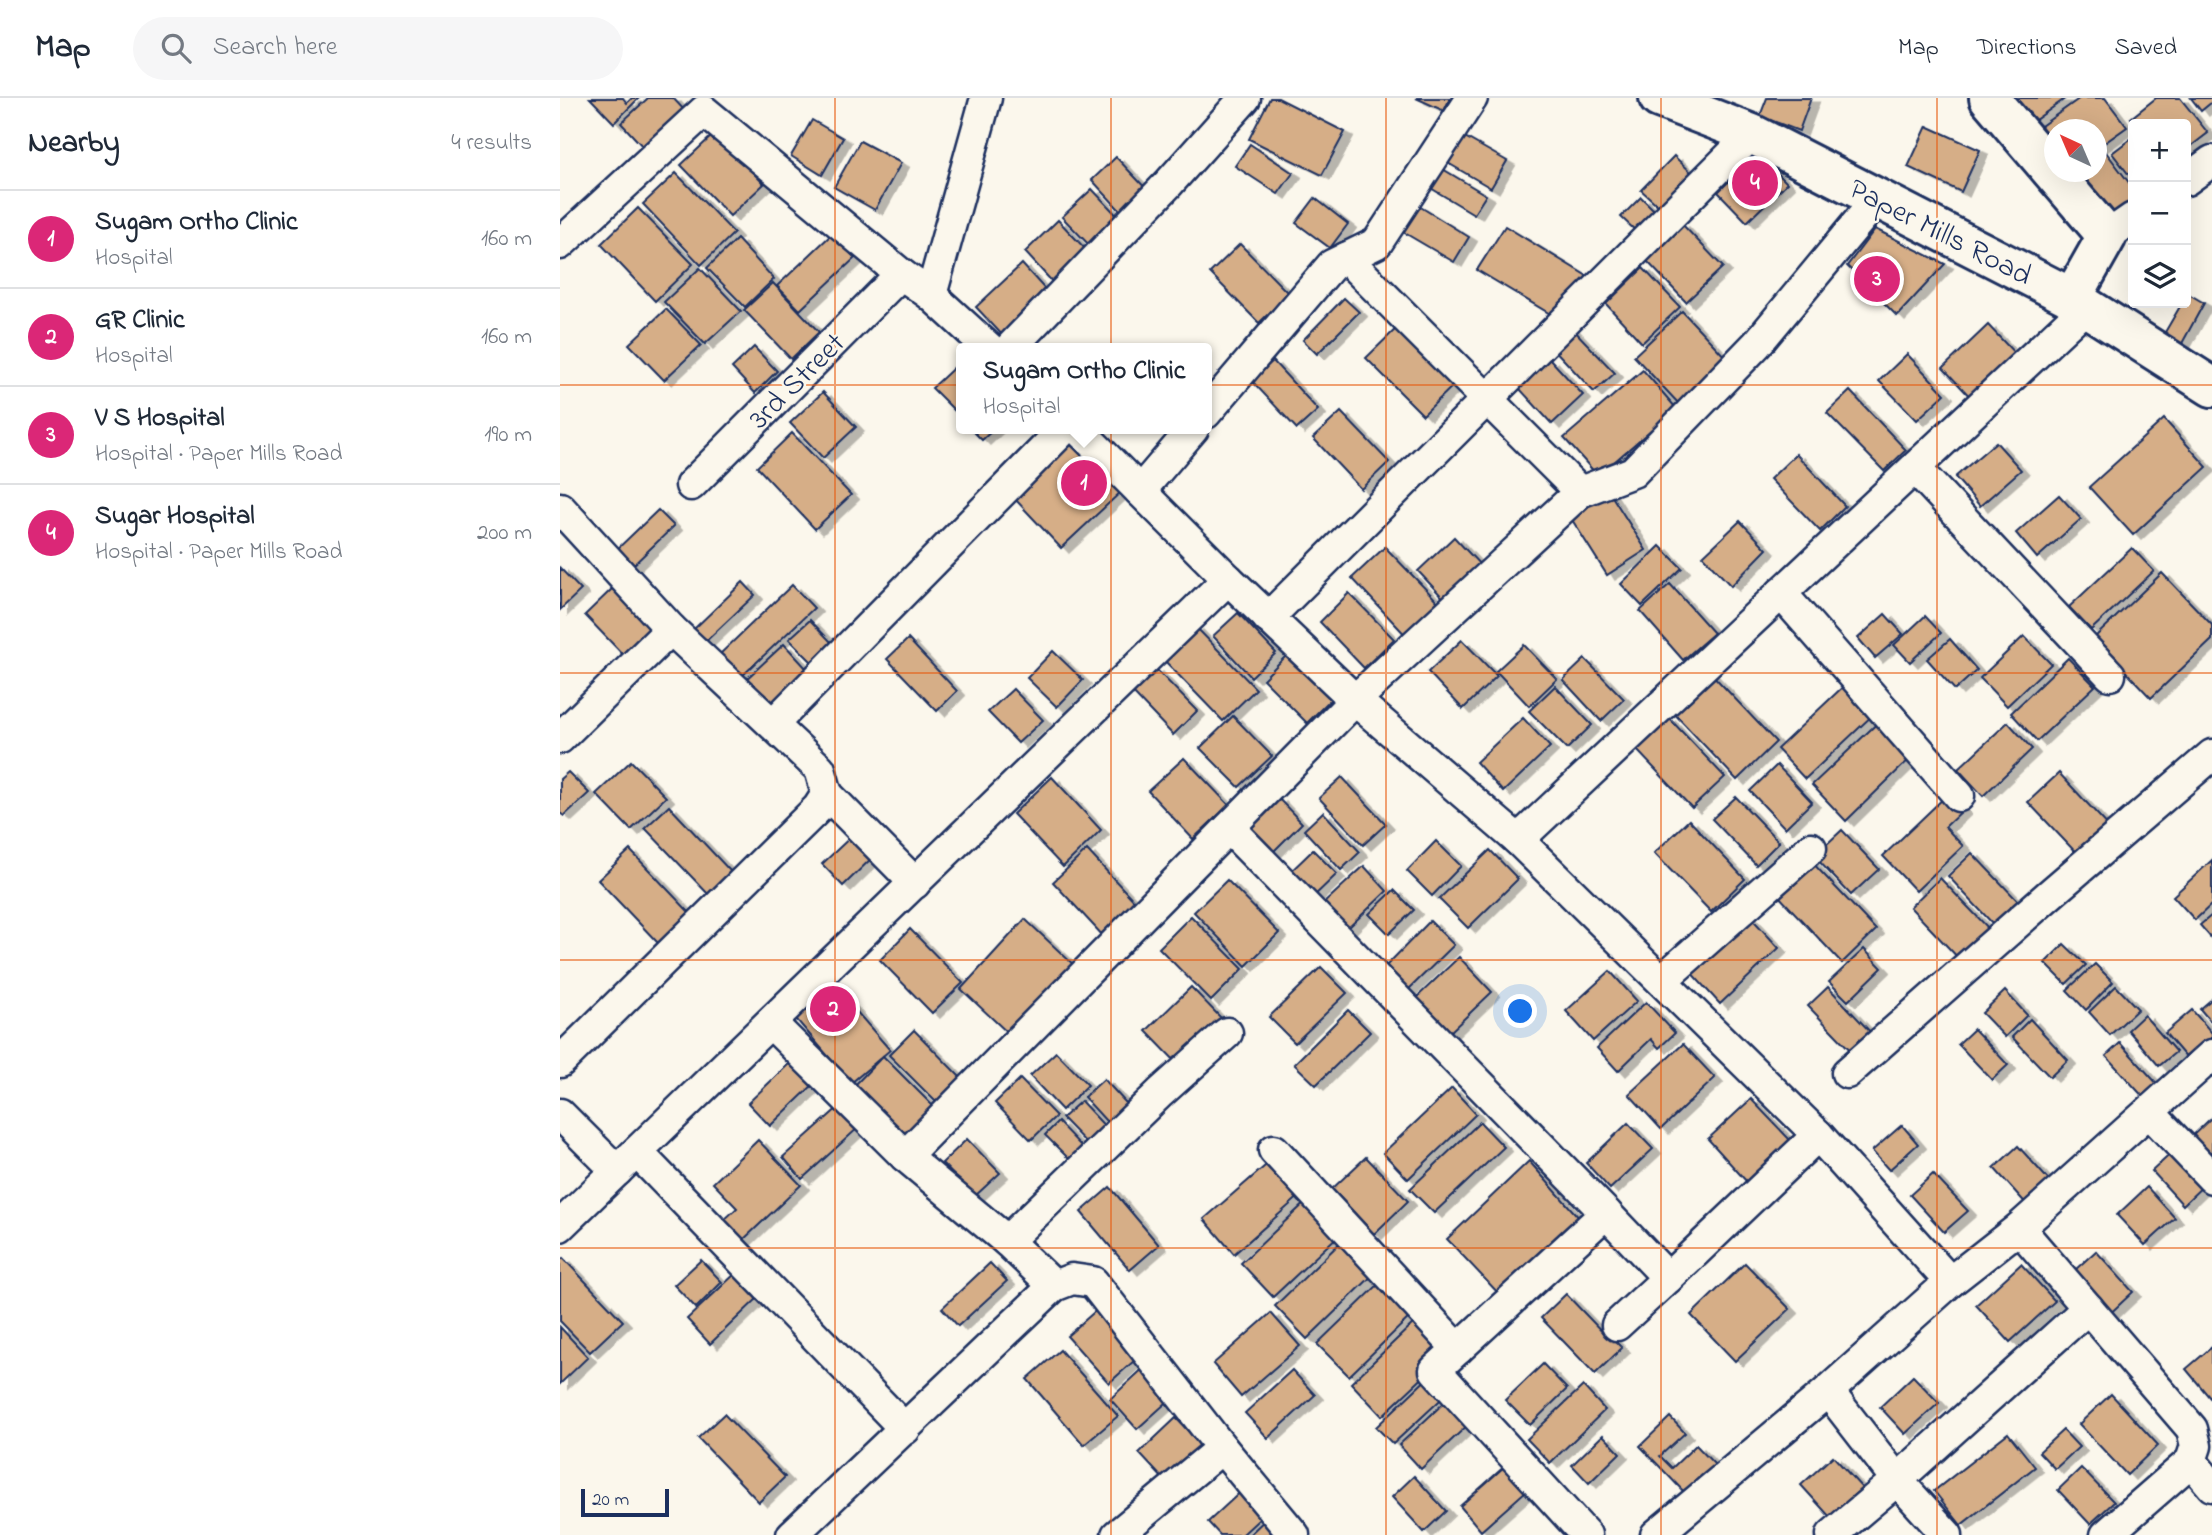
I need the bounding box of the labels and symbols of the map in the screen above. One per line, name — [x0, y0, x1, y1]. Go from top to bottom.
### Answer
north arrow — [2044, 119, 2107, 182]
pin: 4 — [1732, 157, 1778, 209]
street label: Paper Mills Road — [1841, 169, 2039, 299]
pin: 3 — [1854, 253, 1900, 305]
street label: 3rd Street — [740, 324, 857, 441]
pin: 1 — [1061, 457, 1107, 509]
pin: 2 — [810, 983, 856, 1035]
your location — [1503, 994, 1537, 1028]
scale bar — [581, 1486, 668, 1518]

